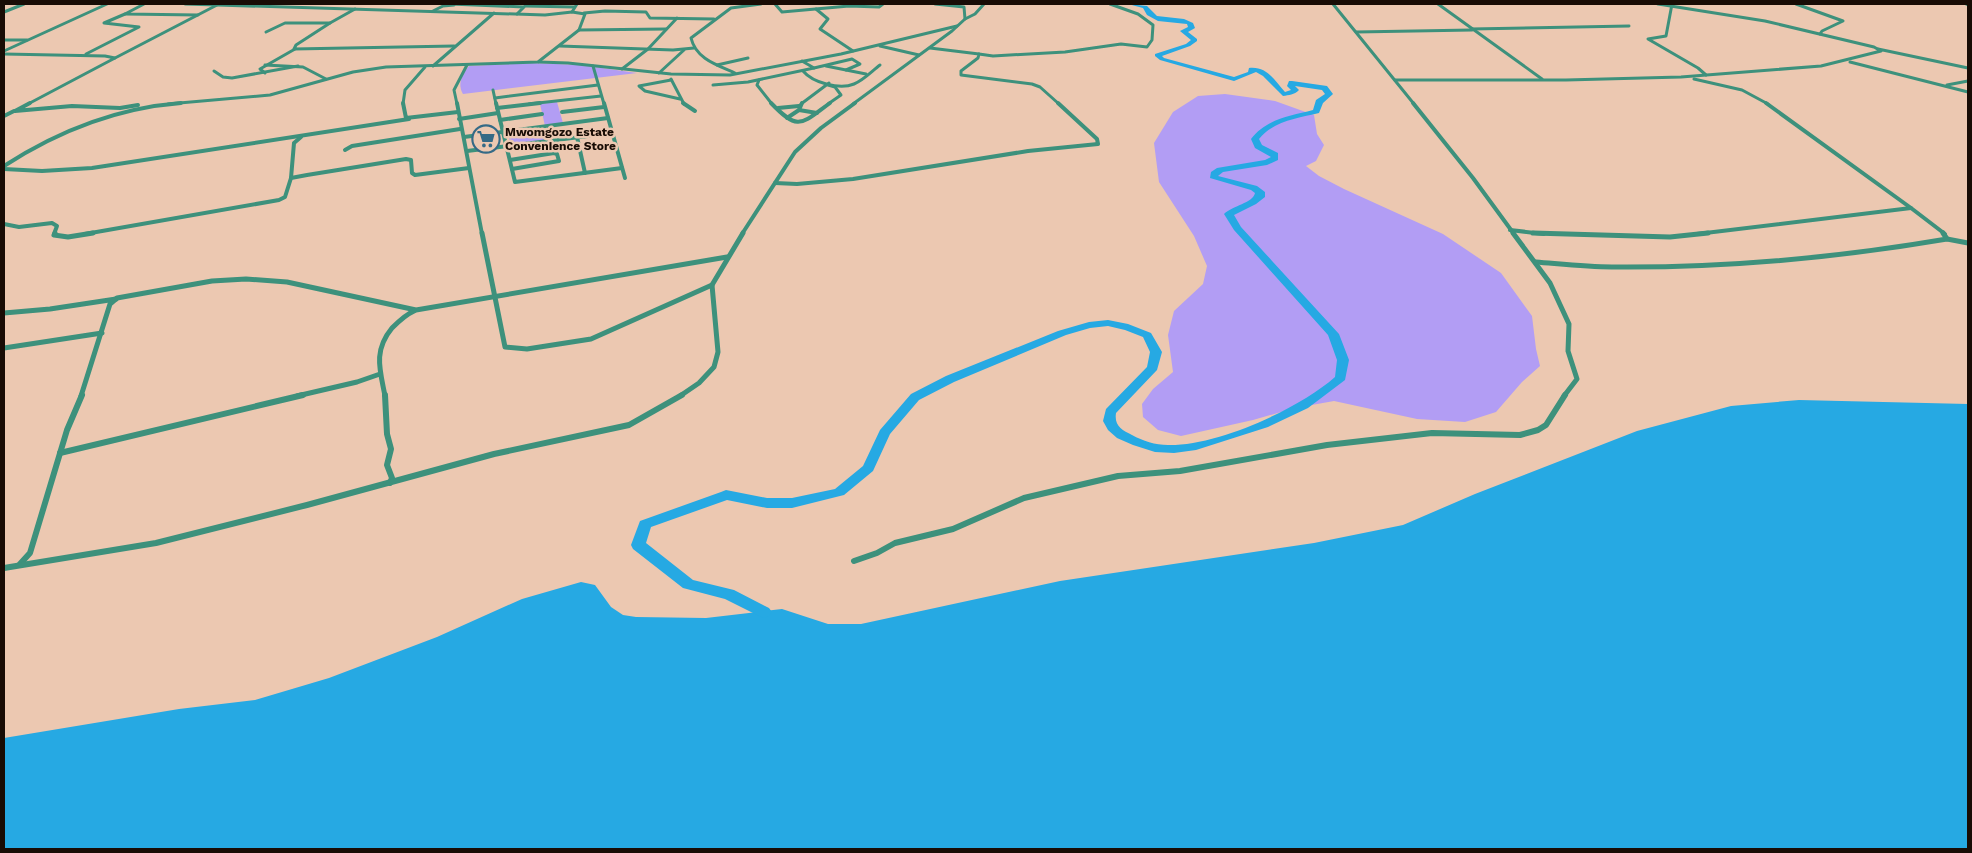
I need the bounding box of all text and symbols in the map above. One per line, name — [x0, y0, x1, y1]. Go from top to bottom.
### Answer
supermarket icon: Mwomgozo Estate Convenience Store — [471, 124, 501, 154]
place label: Mwomgozo Estate Convenience Store — [505, 125, 616, 153]

